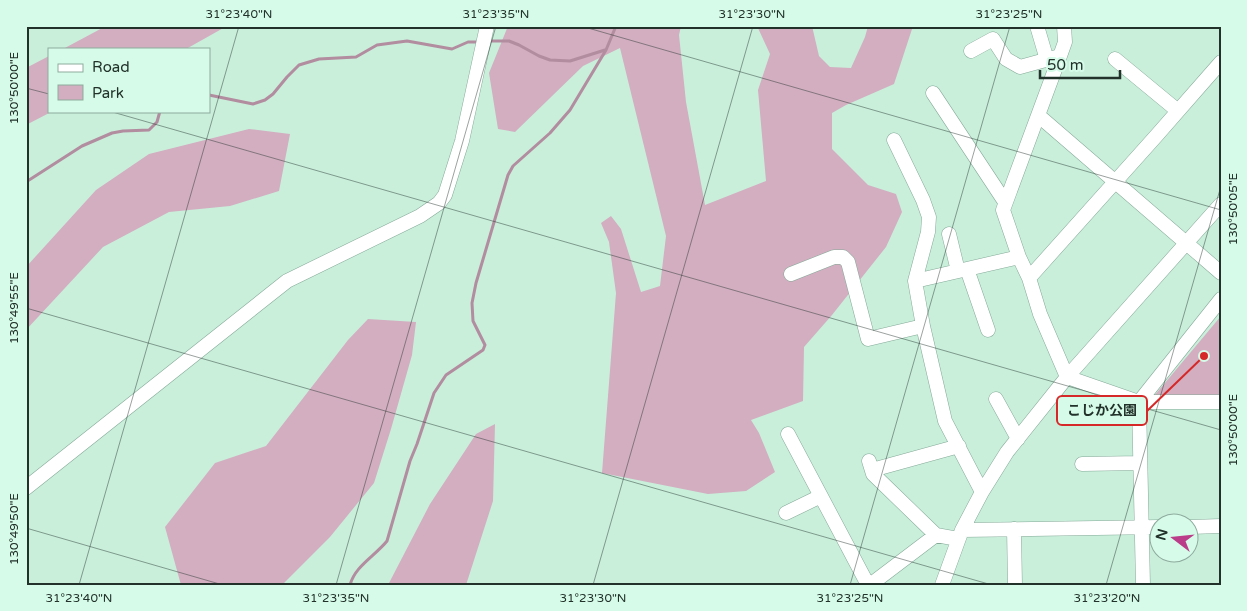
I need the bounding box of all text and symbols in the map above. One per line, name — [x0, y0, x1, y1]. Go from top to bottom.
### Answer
text: 31°23'40"N — [206, 7, 273, 21]
text: 31°23'35"N — [463, 7, 530, 21]
text: 31°23'30"N — [719, 7, 786, 21]
text: 31°23'25"N — [976, 7, 1043, 21]
legend — [48, 48, 210, 112]
scale bar — [1040, 48, 1120, 80]
text: 130°50'00"E — [7, 51, 21, 124]
text: 50 m — [1047, 56, 1084, 74]
text: Road — [92, 58, 130, 76]
text: Park — [92, 84, 124, 102]
text: 130°50'05"E — [1226, 172, 1240, 245]
text: 130°49'55"E — [7, 272, 21, 344]
text: 130°50'00"E — [1226, 393, 1240, 466]
callout: こじか公園 — [1057, 396, 1147, 425]
text: こじか公園 — [1067, 402, 1137, 419]
text: 130°49'50"E — [7, 493, 21, 565]
north arrow — [1150, 514, 1200, 564]
text: N — [1152, 527, 1172, 542]
text: 31°23'40"N — [46, 591, 113, 605]
text: 31°23'35"N — [303, 591, 370, 605]
text: 31°23'30"N — [560, 591, 627, 605]
text: 31°23'25"N — [817, 591, 884, 605]
text: 31°23'20"N — [1074, 591, 1141, 605]

